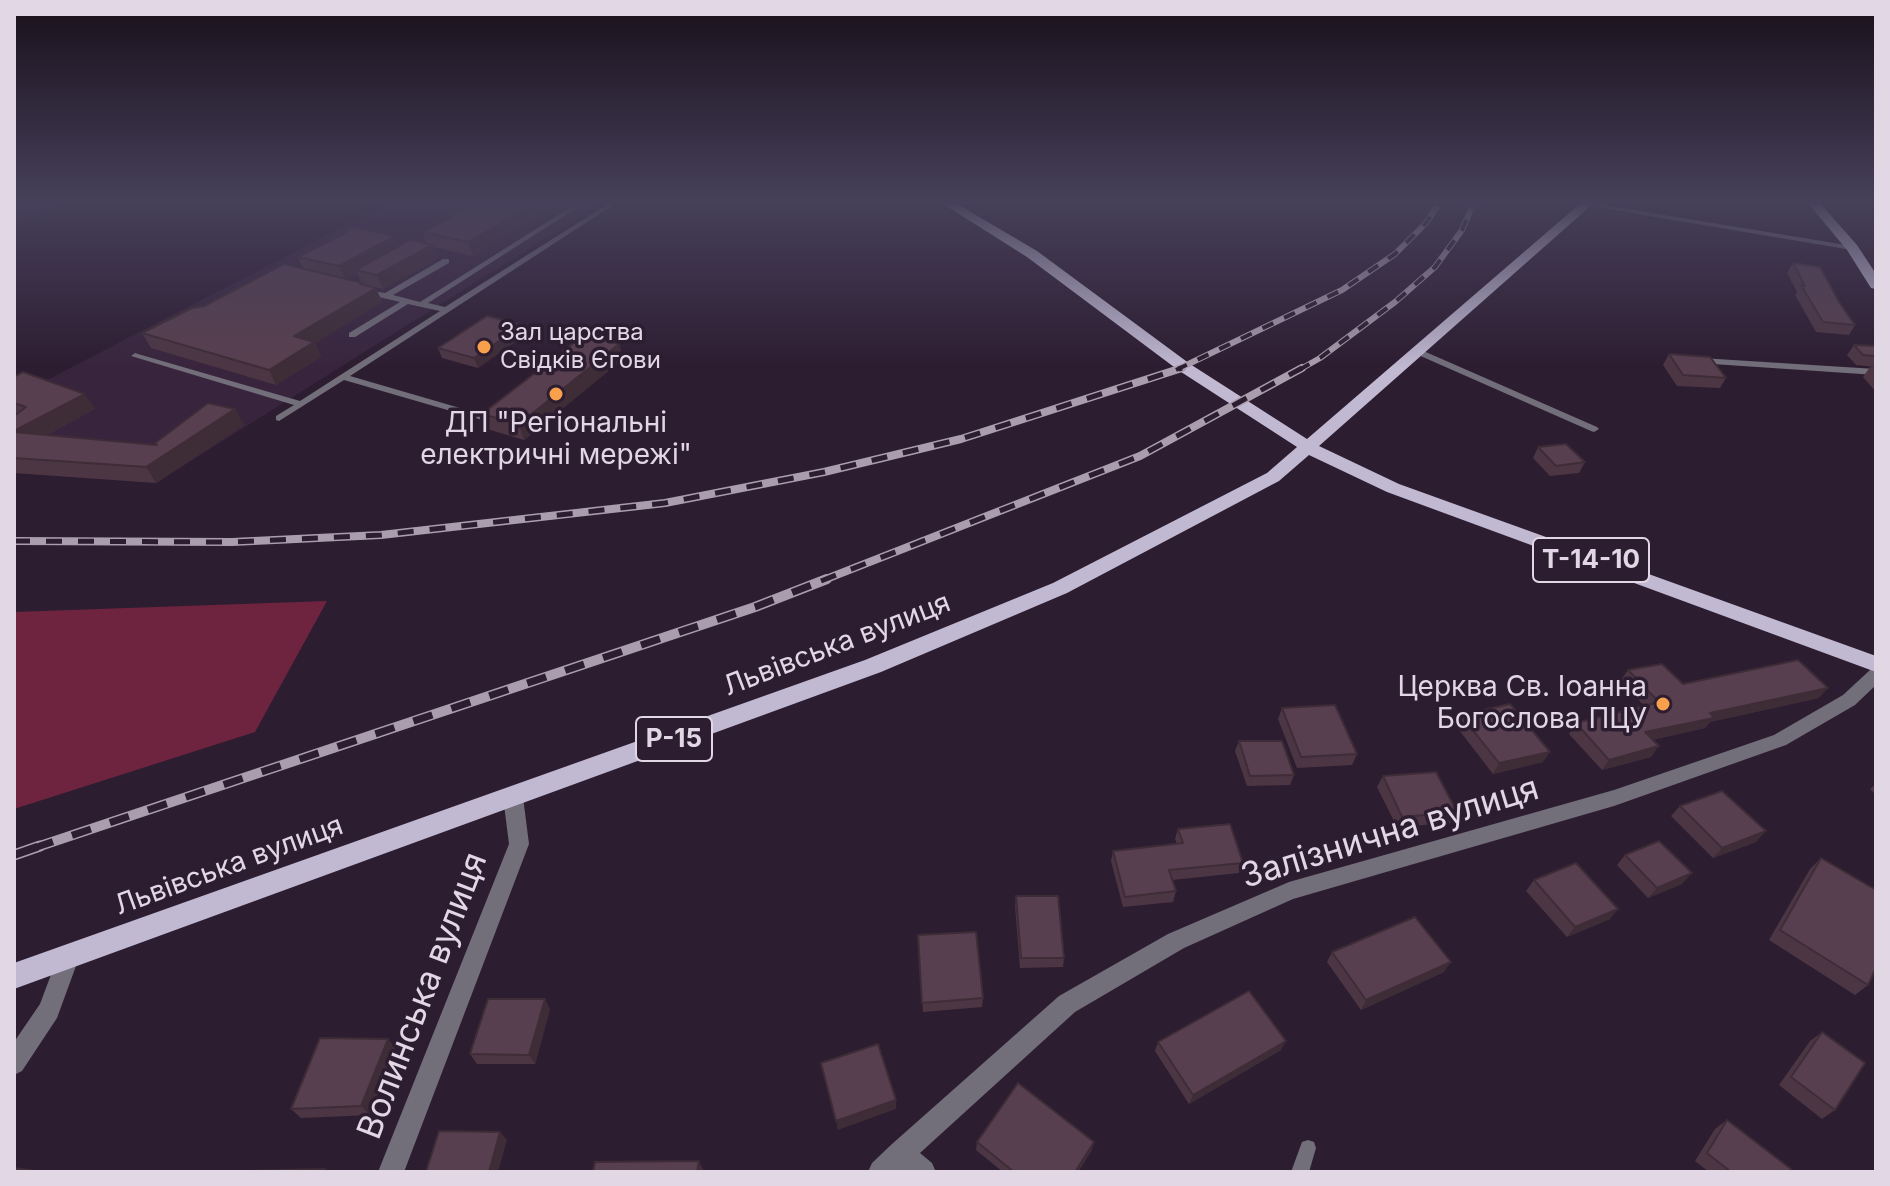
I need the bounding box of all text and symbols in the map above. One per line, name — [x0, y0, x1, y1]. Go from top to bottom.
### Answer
place label: Зал царства Свідків Єгови — [500, 319, 661, 375]
marker: Зал царства Свідків Єгови — [475, 338, 493, 356]
marker: ДП "Регіональні електричні мережі" — [547, 385, 565, 403]
place label: ДП "Регіональні електричні мережі" — [420, 407, 692, 473]
road number: Т-14-10 — [1533, 538, 1649, 582]
street label: Львівська вулиця — [719, 586, 955, 704]
place label: Церква Св. Іоанна Богослова ПЦУ — [1397, 671, 1647, 737]
marker: Церква Св. Іоанна Богослова ПЦУ — [1654, 695, 1672, 713]
road number: Р-15 — [636, 717, 712, 761]
street label: Залізнична вулиця — [1236, 768, 1544, 898]
street label: Львівська вулиця — [110, 809, 348, 923]
street label: Волинська вулиця — [350, 847, 496, 1145]

